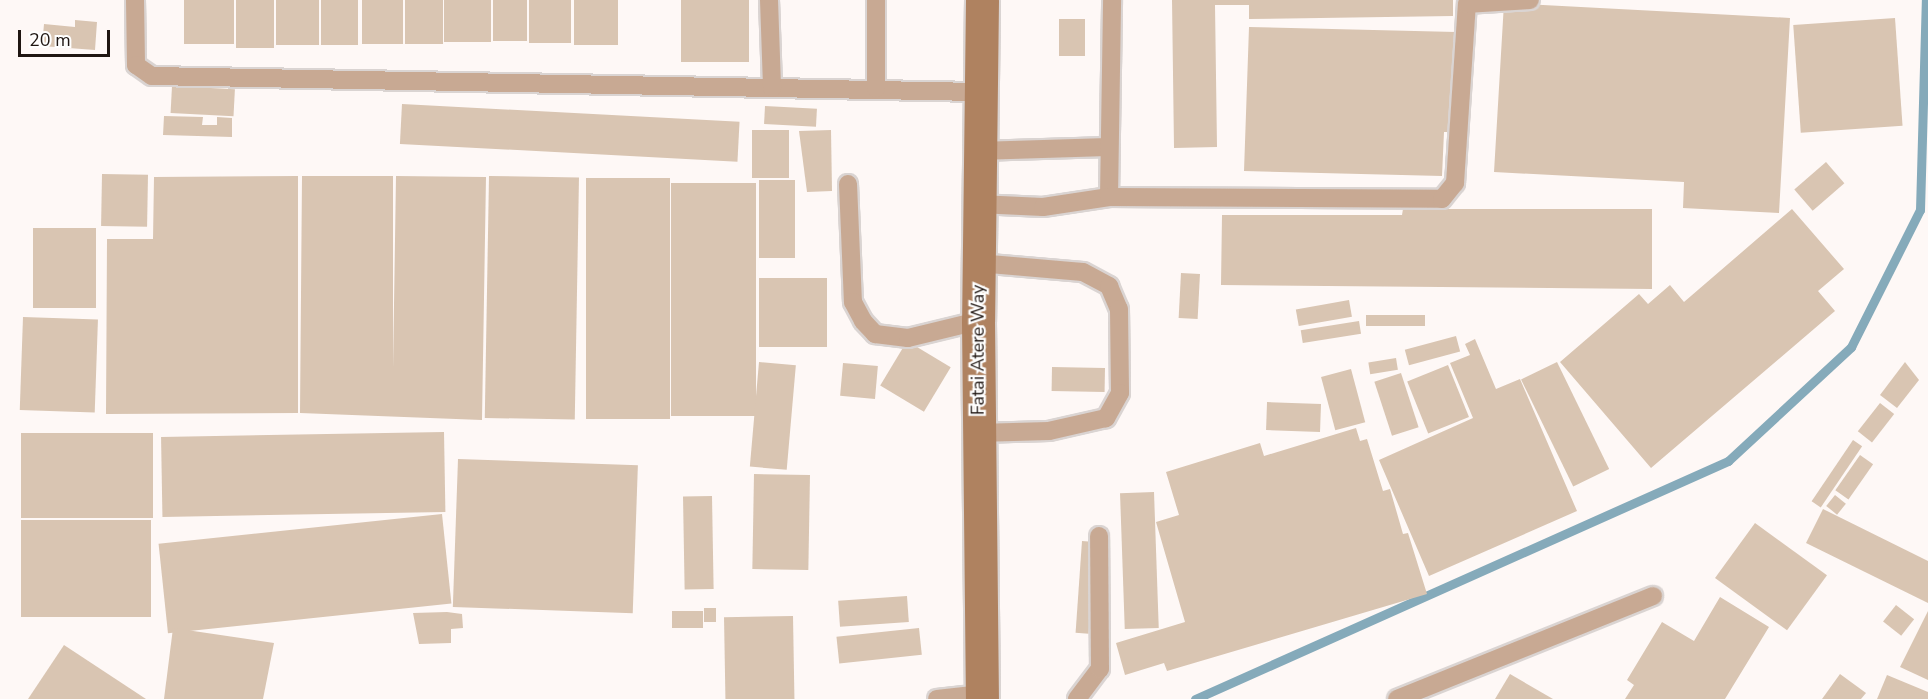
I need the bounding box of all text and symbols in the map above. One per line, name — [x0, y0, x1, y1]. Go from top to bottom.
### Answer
scale bar — [21, 18, 112, 56]
text: 20 m — [29, 28, 71, 52]
street label: Fatai Atere Way — [967, 285, 989, 415]

